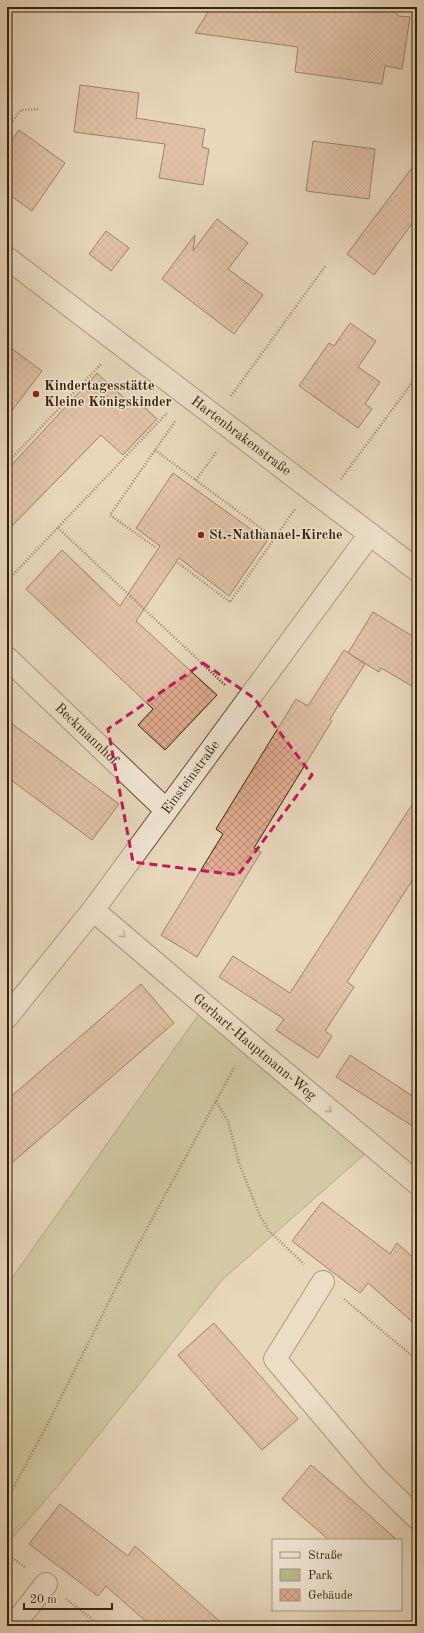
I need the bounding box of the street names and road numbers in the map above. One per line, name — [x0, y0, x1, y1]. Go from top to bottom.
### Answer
street label: Hartenbrakenstraße — [188, 394, 293, 478]
street label: Beckmannhof — [52, 701, 122, 768]
street label: Einsteinstraße — [159, 738, 222, 817]
street label: Gerhart-Hauptmann-Weg — [190, 991, 319, 1103]

